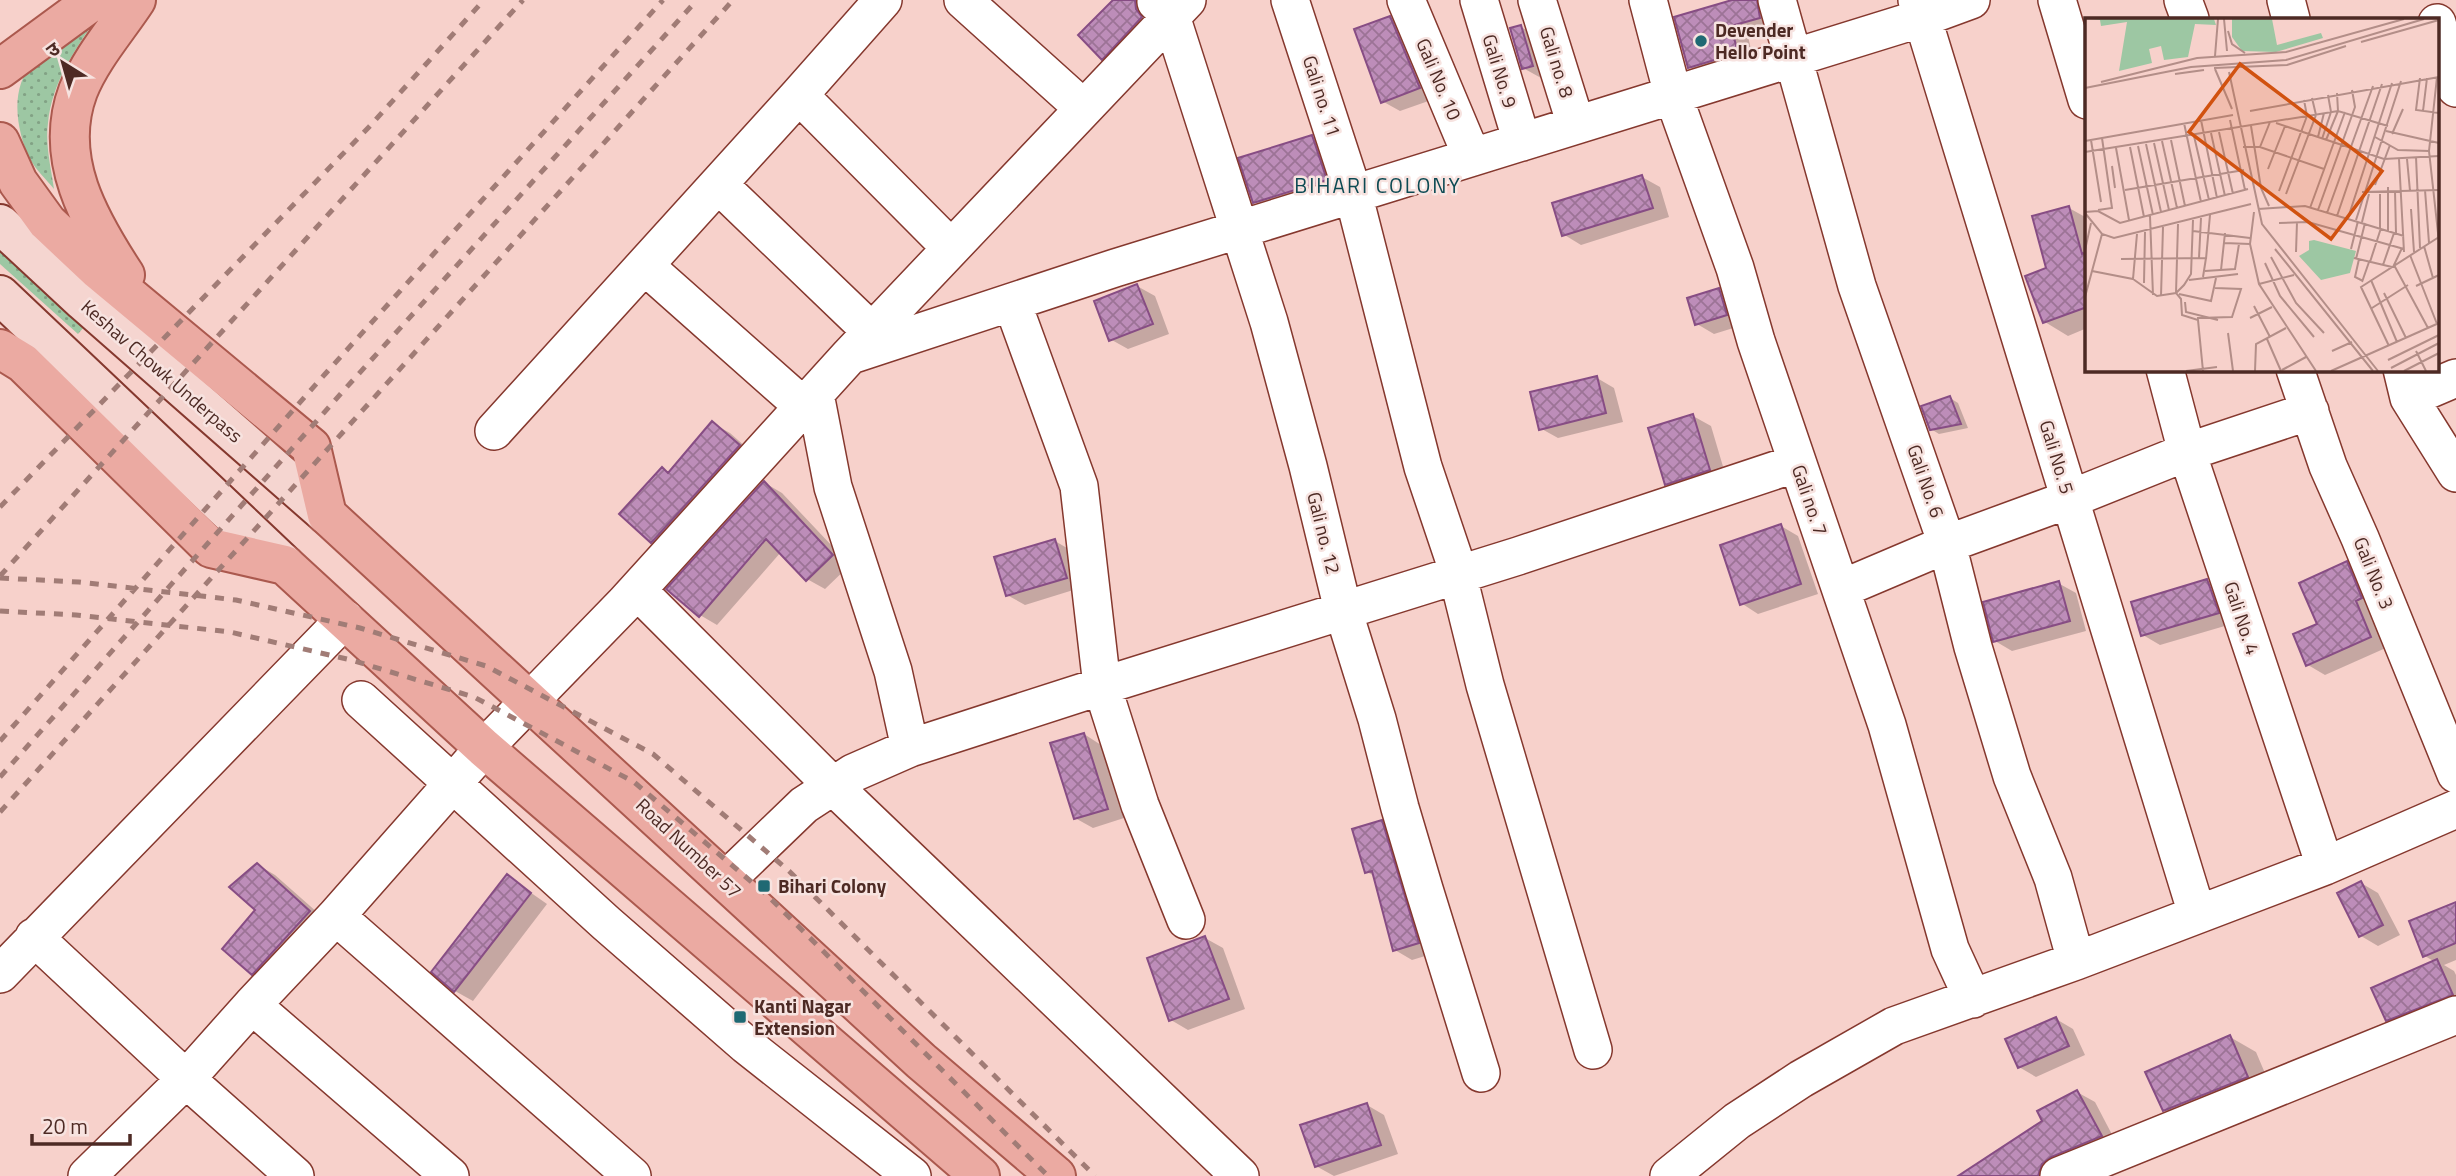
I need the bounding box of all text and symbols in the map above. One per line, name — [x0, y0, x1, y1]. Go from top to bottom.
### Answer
place label: Devender Hello Point — [1715, 15, 1806, 66]
inset map — [2085, 18, 2438, 371]
street label: Gali no. 8 — [1533, 23, 1582, 101]
north arrow — [28, 28, 98, 98]
street label: Gali No. 9 — [1476, 30, 1525, 111]
street label: Gali No. 10 — [1409, 33, 1470, 124]
marker: Devender Hello Point — [1693, 33, 1709, 49]
text: उ — [39, 34, 66, 64]
street label: Gali no. 11 — [1296, 52, 1349, 140]
district label: BIHARI COLONY — [1294, 169, 1462, 201]
street label: Keshav Chowk Underpass — [75, 292, 250, 449]
street label: Gali No. 5 — [2033, 416, 2082, 497]
street label: Gali No. 6 — [1900, 440, 1953, 521]
street label: Gali no. 7 — [1785, 461, 1836, 539]
street label: Gali no. 12 — [1300, 489, 1349, 577]
street label: Gali No. 3 — [2347, 532, 2402, 613]
street label: Gali No. 4 — [2217, 577, 2268, 658]
street label: Road Number 57 — [630, 791, 749, 905]
place label: Bihari Colony — [778, 871, 887, 900]
marker: Bihari Colony — [756, 878, 772, 894]
place label: Kanti Nagar Extension — [754, 991, 851, 1042]
marker: Kanti Nagar Extension — [732, 1009, 748, 1025]
scale bar — [32, 1102, 130, 1146]
text: 20 m — [42, 1110, 88, 1142]

